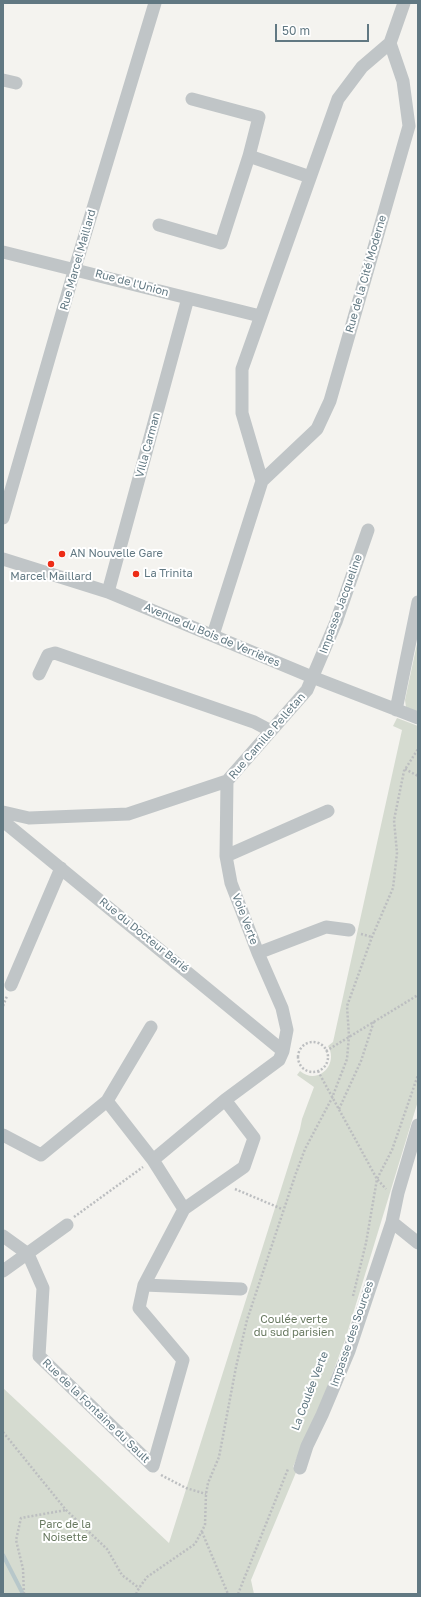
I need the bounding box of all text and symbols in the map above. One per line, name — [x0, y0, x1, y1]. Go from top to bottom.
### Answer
scale bar — [277, 16, 371, 42]
text: 50 m — [282, 23, 310, 38]
street label: Rue Marcel Maillard — [57, 208, 99, 312]
street label: Rue de la Cité Moderne — [343, 214, 389, 334]
street label: Rue de l'Union — [94, 267, 170, 299]
street label: Villa Carman — [133, 411, 163, 479]
place label: AN Nouvelle Gare — [70, 547, 163, 561]
marker: AN Nouvelle Gare — [57, 549, 67, 559]
street label: Impasse Jacqueline — [317, 553, 365, 655]
marker: Marcel Maillard — [46, 559, 56, 569]
place label: La Trinita — [144, 567, 193, 581]
marker: La Trinita — [131, 569, 141, 579]
place label: Marcel Maillard — [10, 570, 92, 584]
street label: Avenue du Bois de Verrières — [142, 600, 282, 670]
street label: Rue Camille Pelletan — [226, 690, 308, 782]
street label: Voie Verte — [229, 892, 261, 946]
street label: Rue du Docteur Barié — [97, 895, 191, 975]
street label: Impasse des Sources — [328, 1279, 376, 1389]
park label: Coulée verte du sud parisien — [254, 1313, 334, 1339]
street label: La Coulée Verte — [289, 1350, 331, 1432]
street label: Rue de la Fontaine du Sault — [39, 1356, 153, 1466]
park label: Parc de la Noisette — [39, 1518, 91, 1544]

